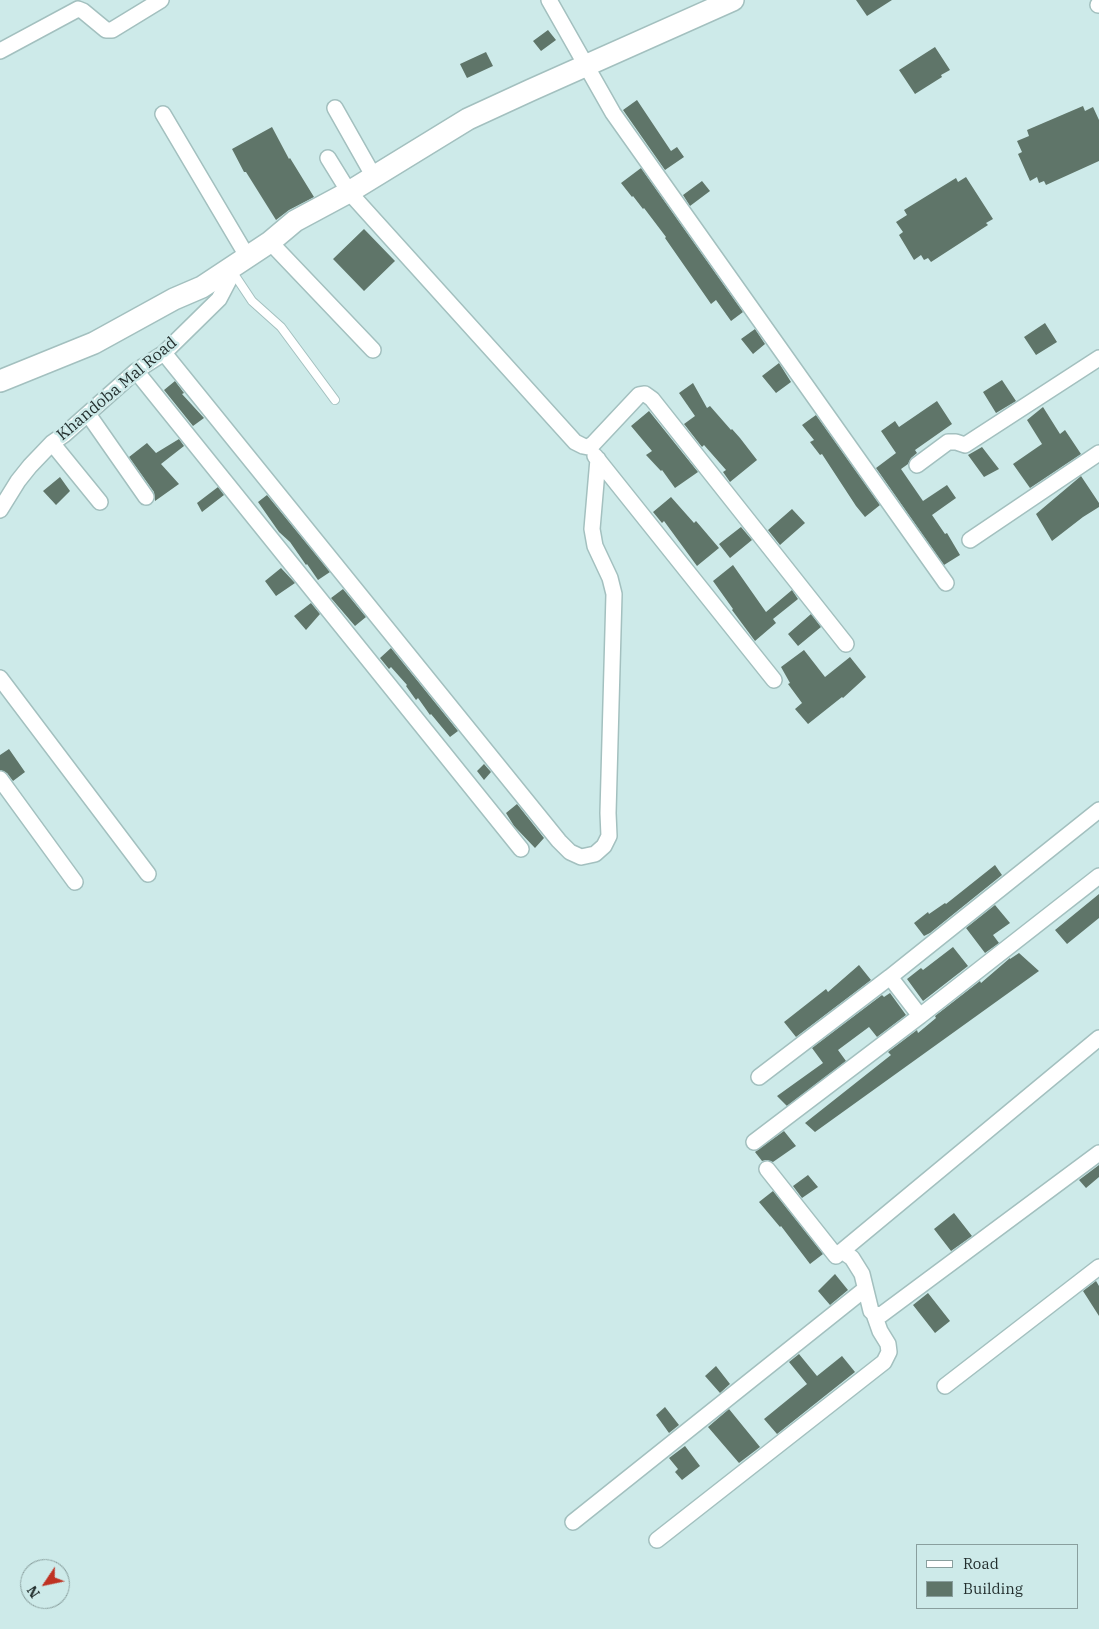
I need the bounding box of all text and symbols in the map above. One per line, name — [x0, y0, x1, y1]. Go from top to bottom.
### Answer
street label: Khandoba Mal Road — [53, 333, 181, 445]
legend — [916, 1544, 1079, 1609]
text: Road — [963, 1554, 999, 1573]
north arrow — [20, 1559, 70, 1609]
text: Building — [963, 1579, 1023, 1598]
text: N — [23, 1582, 44, 1601]

